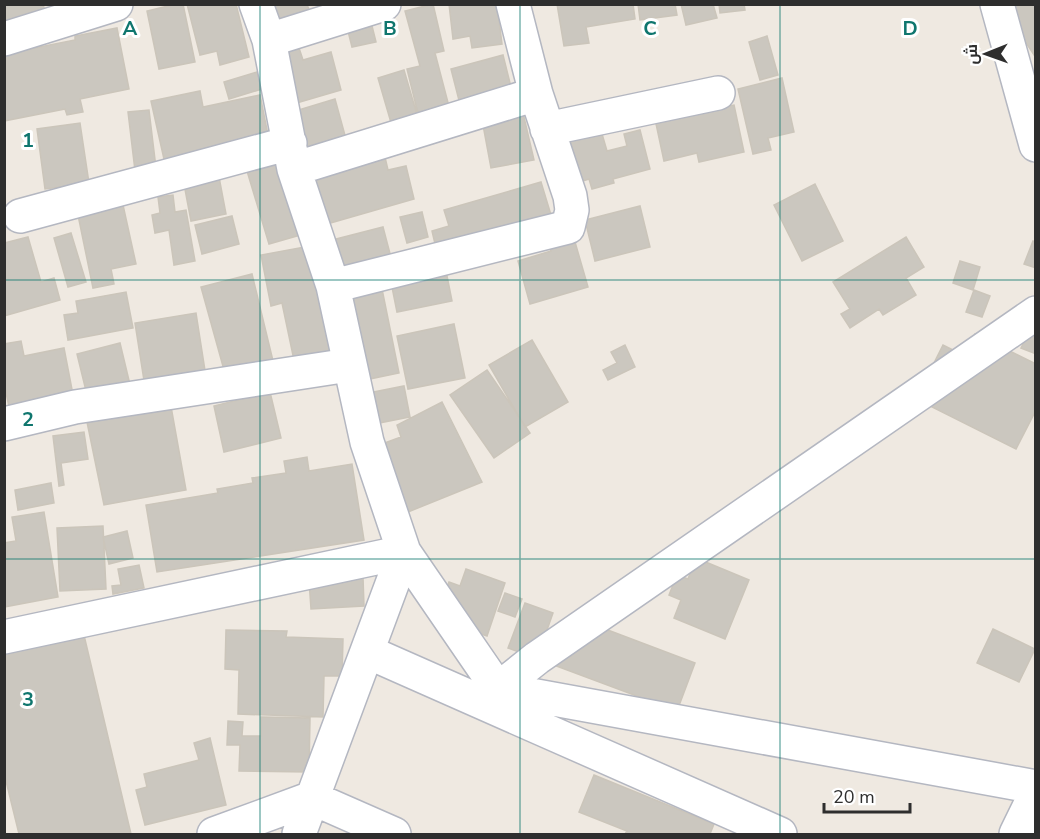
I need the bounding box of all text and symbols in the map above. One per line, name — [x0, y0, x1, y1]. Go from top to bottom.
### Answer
text: A — [123, 15, 138, 42]
text: B — [383, 15, 397, 42]
text: C — [643, 15, 657, 42]
text: D — [902, 15, 918, 42]
north arrow — [956, 24, 1016, 84]
text: ش — [961, 44, 983, 65]
text: 1 — [22, 127, 34, 154]
text: 2 — [22, 406, 34, 433]
text: 3 — [22, 686, 34, 713]
scale bar — [824, 776, 910, 814]
text: 20 m — [833, 785, 875, 809]

